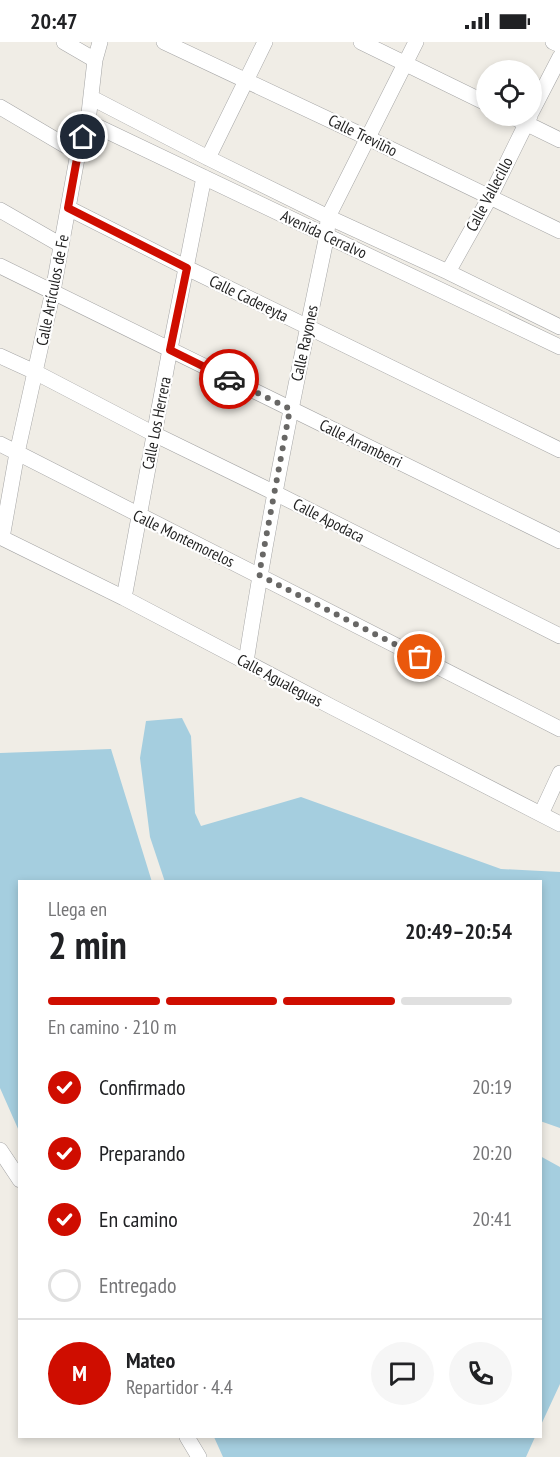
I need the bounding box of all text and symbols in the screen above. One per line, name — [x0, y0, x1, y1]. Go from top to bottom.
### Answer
text: 20:47 — [30, 7, 78, 35]
map controls — [476, 60, 542, 126]
button: locate — [476, 60, 542, 126]
street label: Calle Trevilño — [325, 110, 401, 160]
pin — [57, 111, 108, 162]
icon: home — [66, 120, 99, 153]
street label: Calle Vallecillo — [461, 153, 517, 235]
street label: Avenida Cerralvo — [278, 205, 370, 263]
street label: Calle Artículos de Fe — [31, 233, 73, 347]
street label: Calle Cadereyta — [206, 270, 292, 326]
street label: Calle Rayones — [286, 303, 322, 383]
courier — [199, 349, 259, 409]
icon: car — [213, 363, 246, 396]
street label: Calle Los Herrera — [137, 375, 175, 471]
street label: Calle Arramberri — [316, 414, 406, 472]
street label: Calle Apodaca — [290, 494, 368, 546]
street label: Calle Montemorelos — [130, 505, 238, 571]
pin — [394, 631, 445, 682]
icon: bag — [403, 640, 436, 673]
street label: Calle Agualeguas — [234, 649, 326, 711]
text: Llega en — [48, 896, 107, 922]
text: 20:49–20:54 — [405, 917, 512, 945]
text: 2 min — [48, 919, 127, 970]
text: En camino · 210 m — [48, 1014, 177, 1040]
icon: check — [48, 1071, 81, 1104]
text: Confirmado — [99, 1073, 185, 1101]
text: 20:19 — [472, 1074, 512, 1100]
icon: check — [48, 1137, 81, 1170]
text: Preparando — [99, 1139, 185, 1167]
text: 20:20 — [472, 1140, 512, 1166]
icon: check — [48, 1203, 81, 1236]
text: En camino — [99, 1205, 178, 1233]
text: 20:41 — [472, 1206, 512, 1232]
text: Entregado — [99, 1271, 176, 1299]
button: chat — [371, 1342, 434, 1405]
button: phone — [449, 1342, 512, 1405]
text: Mateo — [126, 1346, 175, 1374]
text: M — [72, 1359, 87, 1387]
text: Repartidor · 4.4 — [126, 1374, 233, 1400]

